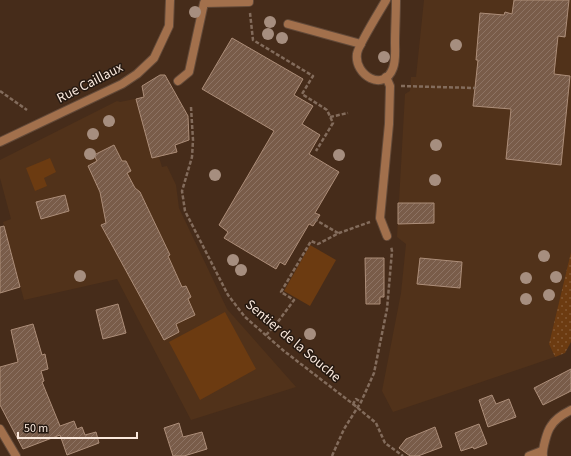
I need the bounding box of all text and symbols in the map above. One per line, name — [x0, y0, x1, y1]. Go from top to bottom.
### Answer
street label: Rue Caillaux — [53, 57, 127, 108]
street label: Sentier de la Souche — [241, 295, 345, 387]
scale bar — [18, 414, 137, 440]
text: 50 m — [24, 420, 48, 437]

